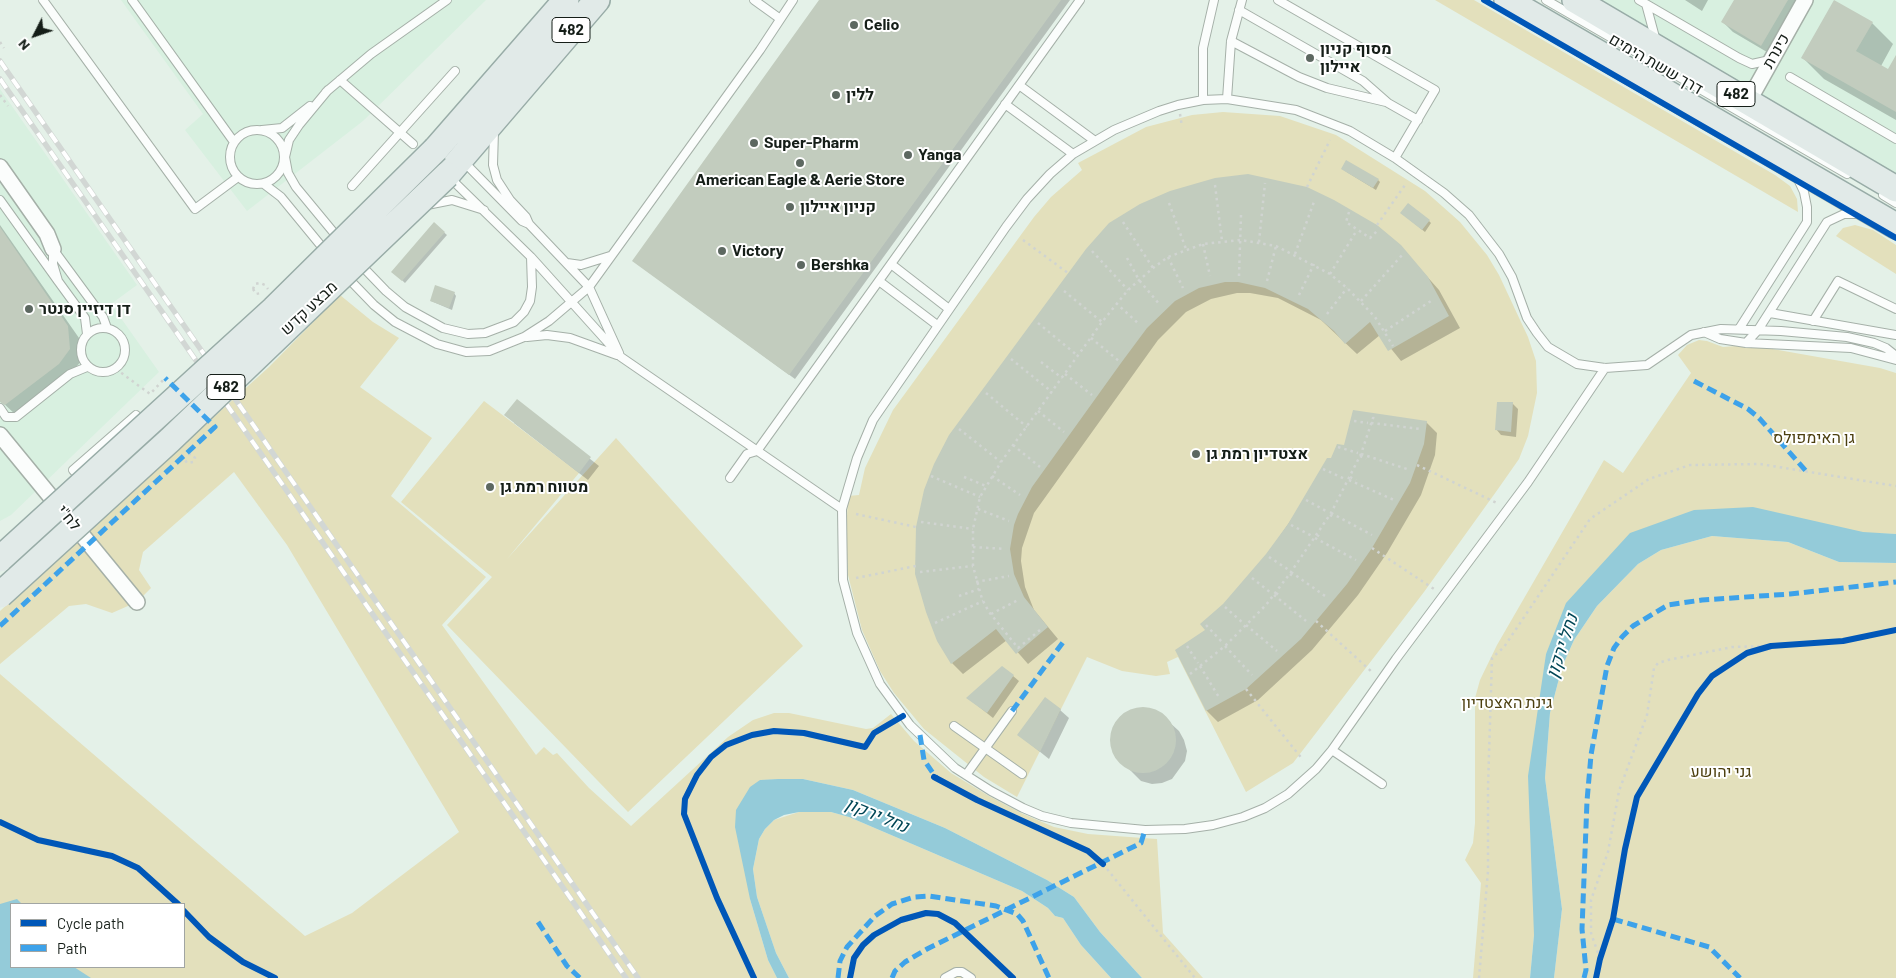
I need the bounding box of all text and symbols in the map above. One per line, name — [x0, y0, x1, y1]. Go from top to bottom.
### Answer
north arrow — [10, 10, 60, 60]
place label: Celio — [864, 15, 899, 35]
road number: 482 — [552, 18, 590, 42]
marker: Celio — [848, 19, 860, 31]
street label: דרך ששת הימים — [1606, 29, 1706, 99]
street label: כינרת — [1758, 30, 1794, 72]
text: N — [14, 36, 33, 54]
place label: מסוף קניון איילון — [1320, 39, 1392, 77]
marker: מסוף קניון איילון — [1304, 52, 1316, 64]
road number: 482 — [1717, 82, 1755, 106]
place label: ללין — [846, 85, 874, 105]
marker: ללין — [830, 89, 842, 101]
place label: Super-Pharm — [764, 133, 859, 153]
marker: Super-Pharm — [748, 137, 760, 149]
place label: Yanga — [918, 145, 961, 165]
marker: Yanga — [902, 149, 914, 161]
marker: American Eagle & Aerie Store — [794, 157, 806, 169]
place label: American Eagle & Aerie Store — [695, 170, 905, 190]
place label: קניון איילון — [800, 197, 876, 217]
marker: קניון איילון — [784, 201, 796, 213]
place label: Victory — [732, 241, 784, 261]
marker: Victory — [716, 245, 728, 257]
place label: Bershka — [811, 255, 869, 275]
marker: Bershka — [795, 259, 807, 271]
street label: מבצע קדש — [277, 277, 341, 339]
place label: דן דיזיין סנטר — [39, 299, 131, 319]
marker: דן דיזיין סנטר — [23, 303, 35, 315]
road number: 482 — [207, 374, 245, 400]
park label: גן האימפולס — [1773, 428, 1855, 448]
place label: אצטדיון רמת גן — [1206, 444, 1308, 464]
marker: אצטדיון רמת גן — [1190, 448, 1202, 460]
place label: מטווח רמת גן — [500, 477, 588, 497]
marker: מטווח רמת גן — [484, 481, 496, 493]
street label: לח"י — [53, 501, 85, 535]
water label: נחל ירקון — [1542, 611, 1582, 681]
park label: גינת האצטדיון — [1462, 693, 1552, 713]
park label: גני יהושע — [1691, 762, 1751, 782]
water label: נחל ירקון — [842, 793, 912, 837]
legend — [10, 903, 185, 968]
text: Cycle path — [57, 914, 124, 932]
text: Path — [57, 939, 87, 957]

